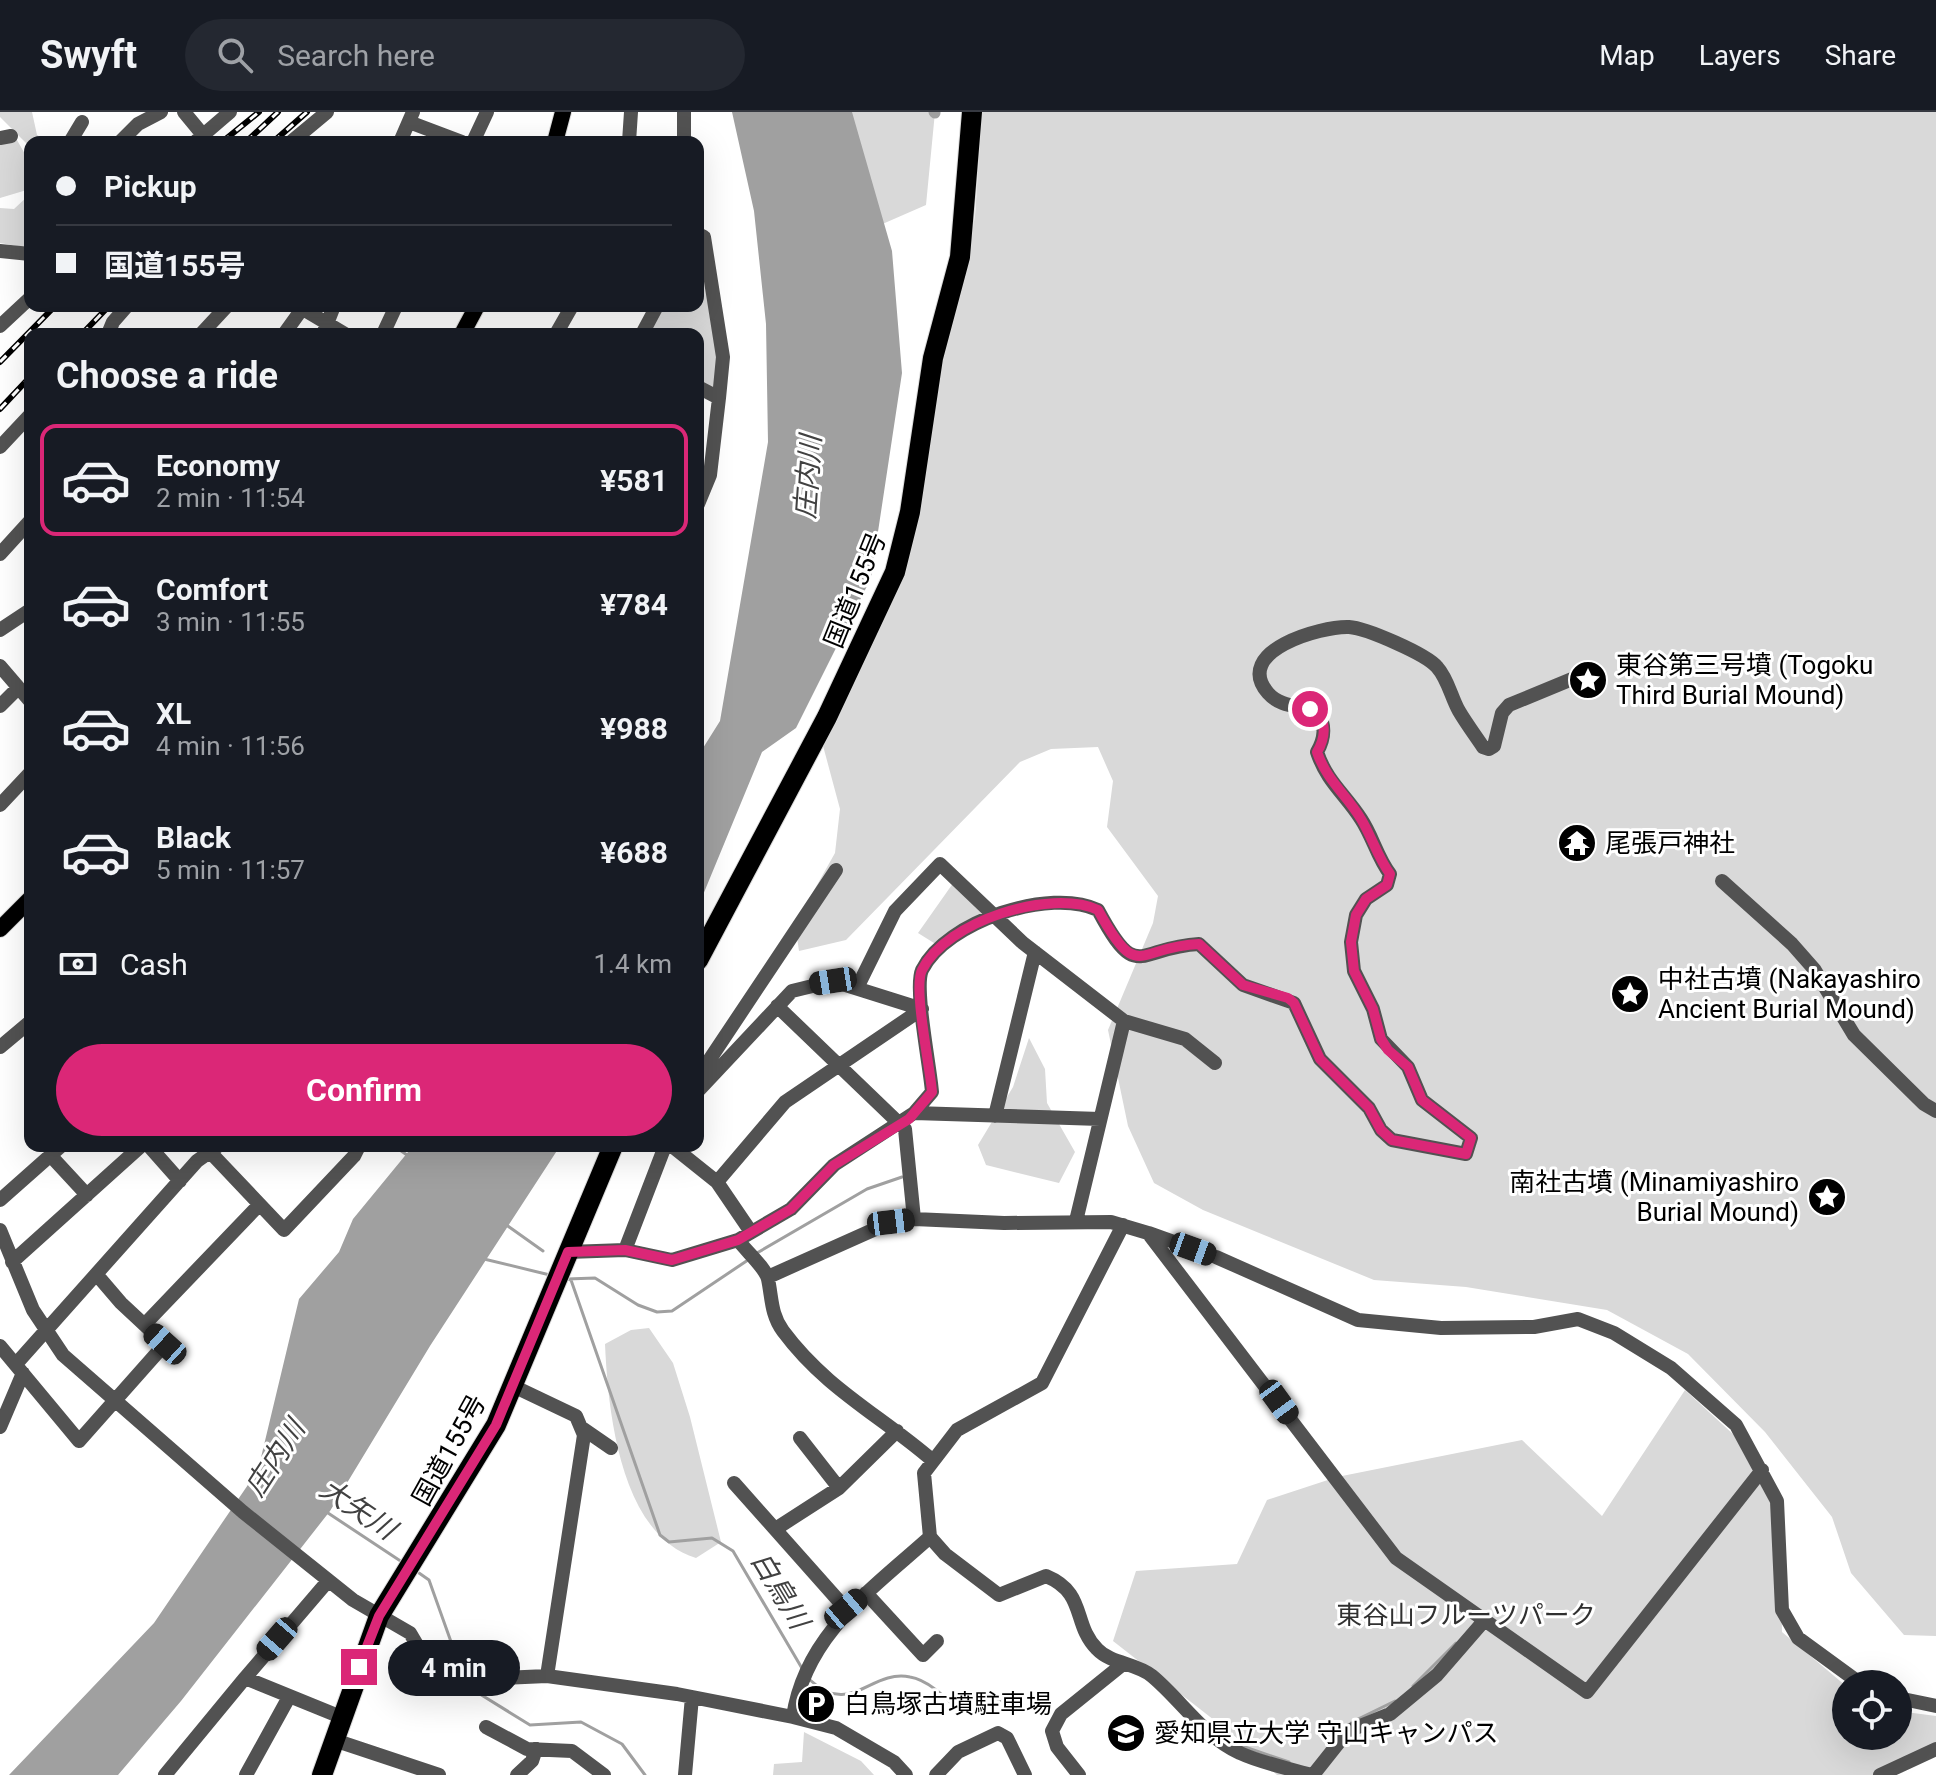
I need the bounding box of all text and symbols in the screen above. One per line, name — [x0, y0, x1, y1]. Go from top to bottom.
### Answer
search box — [185, 19, 745, 91]
text: Swyft — [40, 33, 137, 77]
icon: search — [213, 33, 257, 77]
text: Search here — [277, 38, 435, 73]
text: Map — [1599, 39, 1655, 72]
text: Layers — [1699, 39, 1781, 72]
text: Share — [1825, 39, 1896, 72]
text: Pickup — [104, 169, 197, 204]
text: 国道155号 — [104, 248, 246, 283]
text: Choose a ride — [56, 355, 278, 397]
water label: 庄内川 — [789, 431, 828, 520]
icon: car — [60, 444, 132, 516]
text: Economy — [156, 448, 280, 483]
text: ¥581 — [600, 463, 668, 498]
text: 2 min · 11:54 — [156, 483, 305, 513]
street label: 国道155号 — [818, 528, 892, 652]
icon: car — [60, 568, 132, 640]
text: Comfort — [156, 572, 268, 607]
text: ¥784 — [600, 587, 668, 622]
text: 3 min · 11:55 — [156, 607, 305, 637]
place label: 東谷第三号墳 (Togoku Third Burial Mound) — [1616, 650, 1873, 710]
place icon: 東谷第三号墳 (Togoku Third Burial Mound) — [1567, 659, 1609, 701]
route start — [1292, 691, 1328, 727]
icon: car — [60, 692, 132, 764]
text: XL — [156, 696, 191, 731]
text: ¥988 — [600, 711, 668, 746]
text: 4 min · 11:56 — [156, 731, 305, 761]
icon: car — [60, 816, 132, 888]
text: Black — [156, 820, 231, 855]
temple icon: 尾張戸神社 — [1556, 822, 1598, 864]
place label: 尾張戸神社 — [1605, 828, 1735, 858]
text: ¥688 — [600, 835, 668, 870]
text: 5 min · 11:57 — [156, 855, 305, 885]
icon: cash — [56, 942, 100, 986]
text: Cash — [120, 947, 188, 982]
text: 1.4 km — [593, 949, 672, 979]
place label: 中社古墳 (Nakayashiro Ancient Burial Mound) — [1658, 964, 1921, 1024]
car — [807, 965, 859, 997]
place icon: 中社古墳 (Nakayashiro Ancient Burial Mound) — [1609, 973, 1651, 1015]
button: Confirm — [56, 1044, 672, 1136]
place label: 南社古墳 (Minamiyashiro Burial Mound) — [1509, 1167, 1799, 1227]
place icon: 南社古墳 (Minamiyashiro Burial Mound) — [1806, 1176, 1848, 1218]
car — [866, 1207, 916, 1237]
car — [1166, 1230, 1220, 1268]
car — [139, 1319, 191, 1369]
car — [1255, 1376, 1303, 1428]
street label: 国道155号 — [406, 1389, 492, 1511]
water label: 庄内川 — [238, 1411, 313, 1502]
water label: 大矢川 — [314, 1472, 405, 1548]
water label: 白鳥川 — [744, 1545, 817, 1637]
car — [820, 1584, 872, 1634]
park label: 東谷山フルーツパーク — [1336, 1600, 1596, 1630]
car — [252, 1613, 302, 1665]
callout: 4 min — [387, 1639, 519, 1695]
route end — [341, 1649, 377, 1685]
text: 4 min — [421, 1653, 487, 1683]
map controls — [1832, 1670, 1912, 1750]
button: locate — [1832, 1670, 1912, 1750]
parking icon: 白鳥塚古墳駐車場 — [795, 1683, 837, 1725]
place label: 白鳥塚古墳駐車場 — [844, 1689, 1052, 1719]
school or university icon: 愛知県立大学 守山キャンパス — [1105, 1712, 1147, 1754]
place label: 愛知県立大学 守山キャンパス — [1154, 1718, 1498, 1748]

